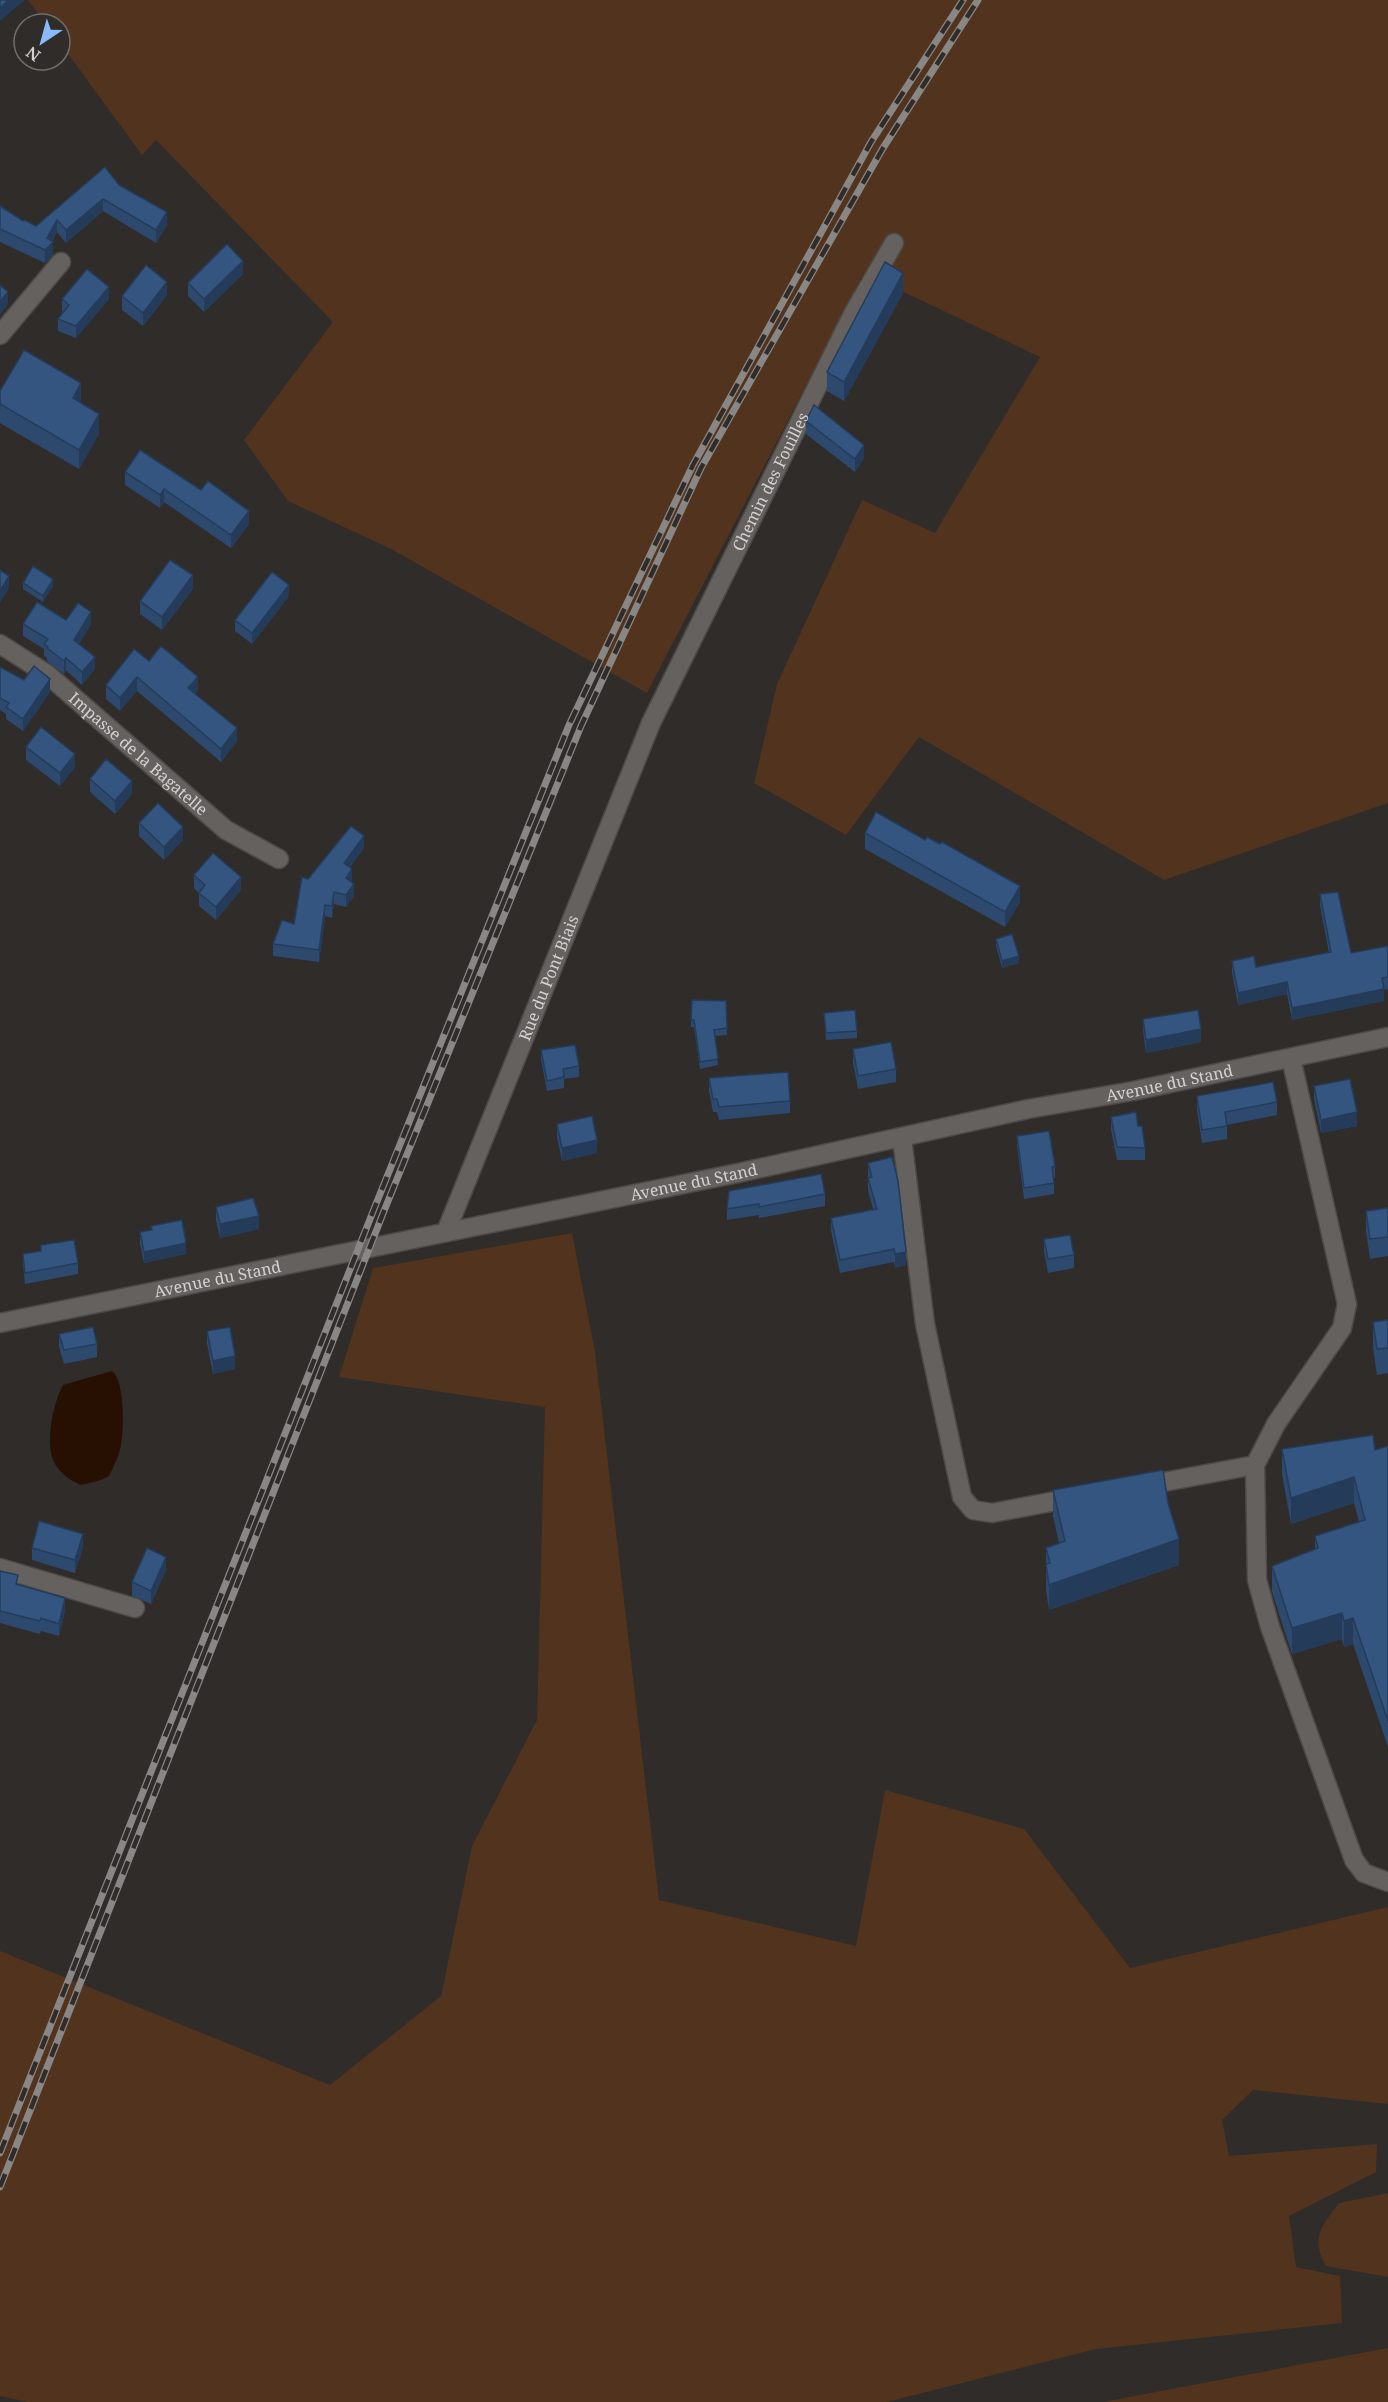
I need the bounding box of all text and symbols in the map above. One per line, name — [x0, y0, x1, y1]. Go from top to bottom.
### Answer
north arrow — [12, 12, 72, 72]
text: N — [21, 41, 45, 67]
street label: Chemin des Fouilles — [727, 408, 814, 555]
street label: Impasse de la Bagatelle — [64, 687, 213, 820]
street label: Rue du Pont Biais — [513, 912, 584, 1044]
street label: Avenue du Stand — [1104, 1059, 1235, 1106]
street label: Avenue du Stand — [628, 1158, 760, 1206]
street label: Avenue du Stand — [152, 1255, 283, 1302]

